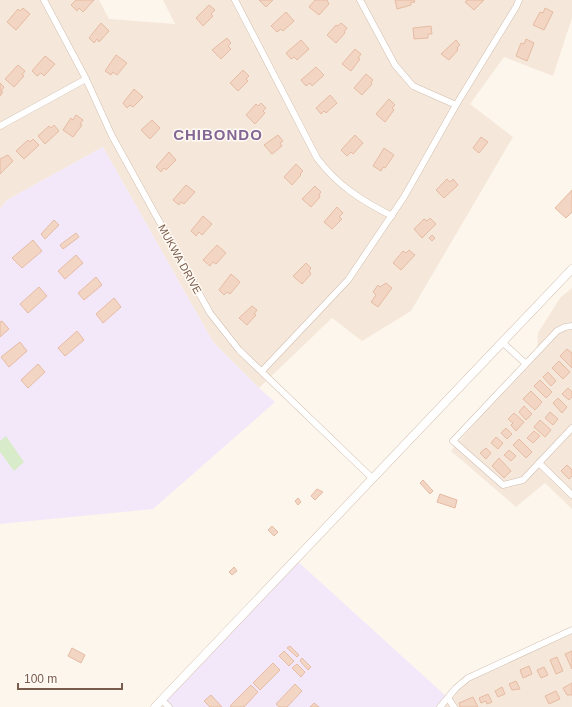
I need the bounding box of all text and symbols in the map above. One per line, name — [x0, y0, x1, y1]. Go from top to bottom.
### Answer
district label: CHIBONDO — [173, 126, 263, 143]
street label: MUKWA DRIVE — [156, 222, 204, 296]
scale bar — [18, 665, 122, 691]
text: 100 m — [24, 672, 57, 686]

